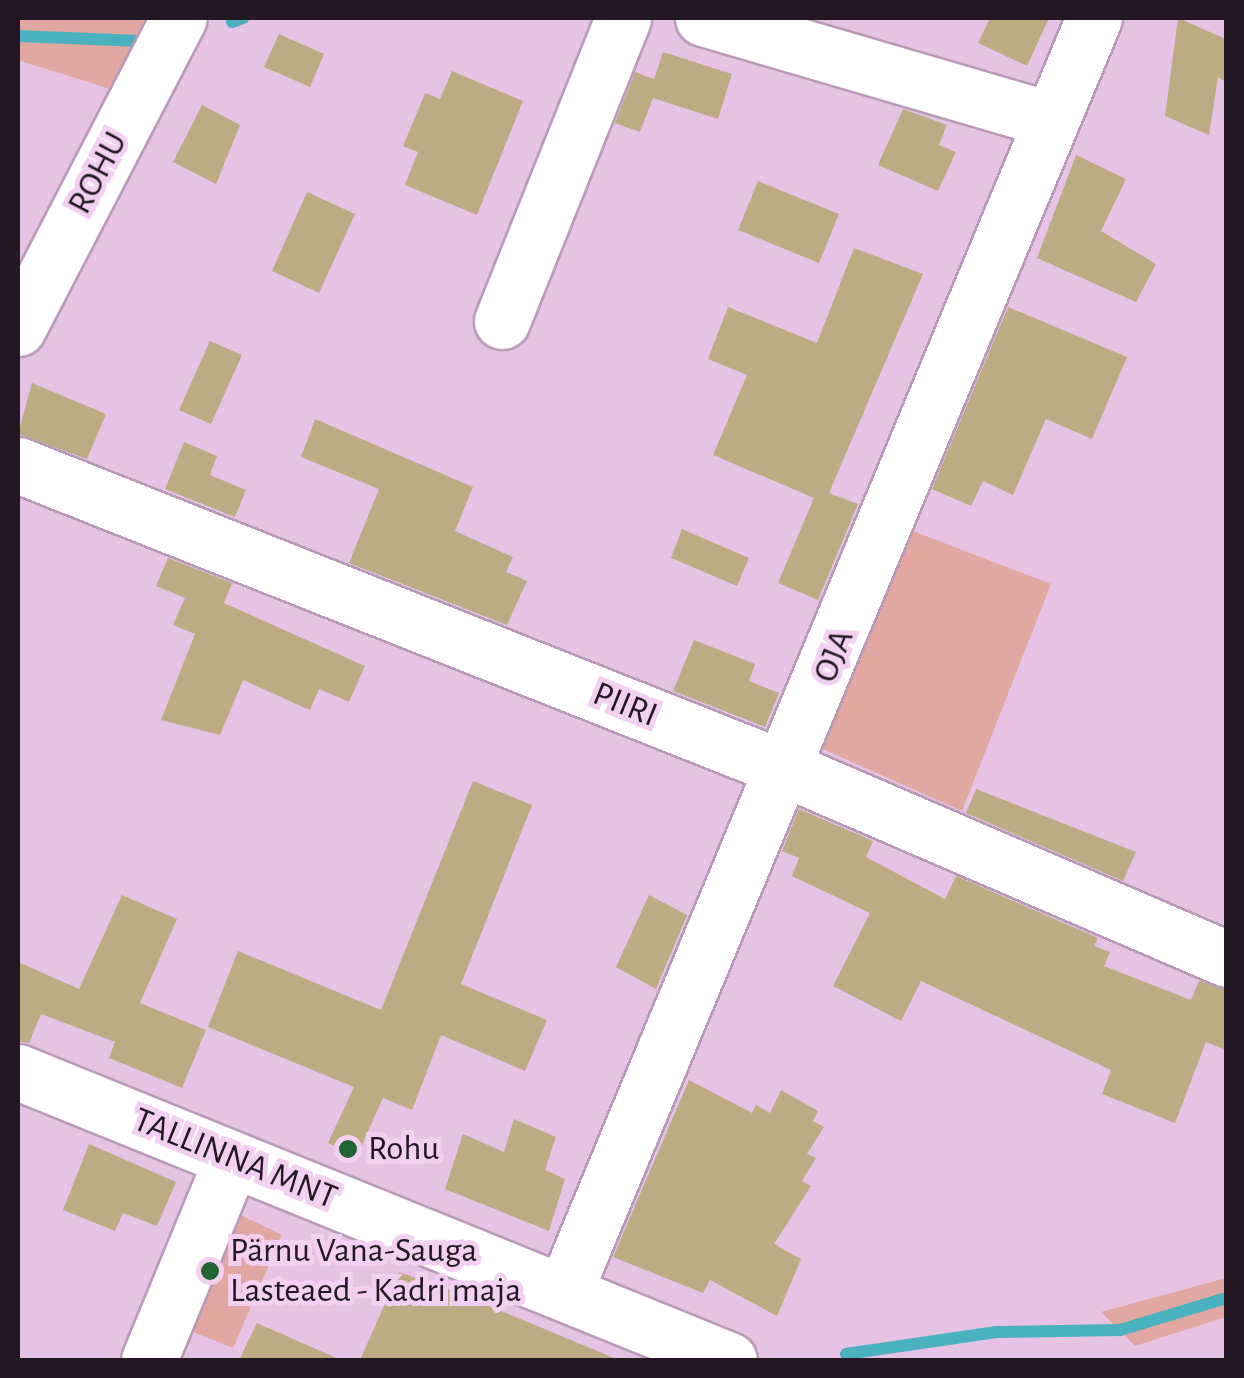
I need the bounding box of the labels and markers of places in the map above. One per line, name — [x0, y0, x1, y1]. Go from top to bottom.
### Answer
place label: Rohu — [368, 1128, 439, 1170]
marker: Rohu — [337, 1138, 359, 1160]
place label: Pärnu Vana-Sauga Lasteaed - Kadri maja — [230, 1230, 521, 1312]
marker: Pärnu Vana-Sauga Lasteaed - Kadri maja — [199, 1260, 221, 1282]

